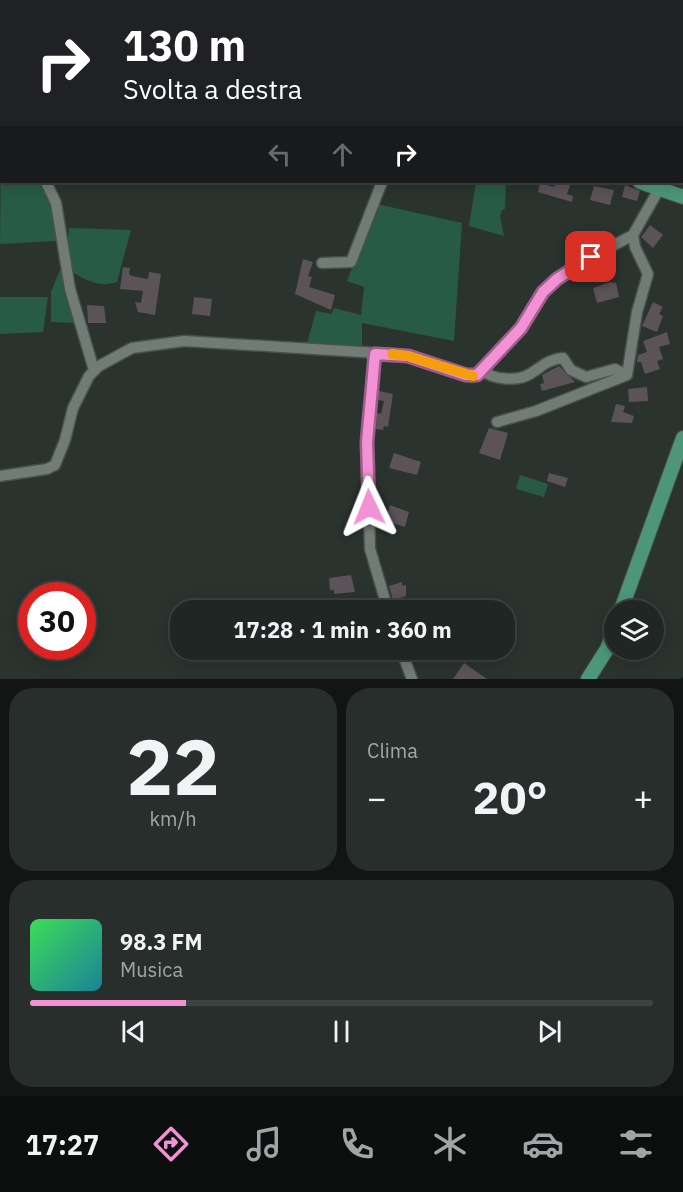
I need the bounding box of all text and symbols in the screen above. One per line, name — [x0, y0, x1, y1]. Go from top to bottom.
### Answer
text: 130 m — [123, 18, 246, 73]
icon: right — [24, 24, 102, 102]
text: Svolta a destra — [123, 71, 302, 106]
icon: left — [263, 138, 296, 171]
icon: ahead — [326, 138, 359, 171]
icon: right — [389, 138, 422, 171]
pin — [565, 231, 616, 282]
icon: arrive — [574, 240, 607, 273]
position arrow — [337, 475, 401, 539]
speed limit sign: 30 — [18, 582, 96, 660]
map controls — [604, 600, 664, 660]
button: layers — [604, 600, 664, 660]
text: 17:28 · 1 min · 360 m — [233, 615, 452, 644]
text: 22 — [126, 715, 220, 816]
text: Clima — [367, 737, 418, 764]
text: 20° — [472, 768, 548, 826]
text: − — [367, 776, 387, 819]
text: + — [633, 776, 653, 819]
text: km/h — [149, 805, 197, 832]
text: 98.3 FM — [120, 927, 203, 956]
text: Musica — [120, 956, 183, 983]
icon: previous — [117, 1015, 150, 1048]
icon: pause — [325, 1015, 358, 1048]
icon: next — [533, 1015, 566, 1048]
icon: directions — [150, 1123, 192, 1165]
icon: music — [243, 1123, 285, 1165]
icon: phone — [336, 1123, 378, 1165]
icon: climate — [429, 1123, 471, 1165]
icon: car — [522, 1123, 564, 1165]
icon: filters — [615, 1123, 657, 1165]
text: 17:27 — [26, 1127, 99, 1162]

